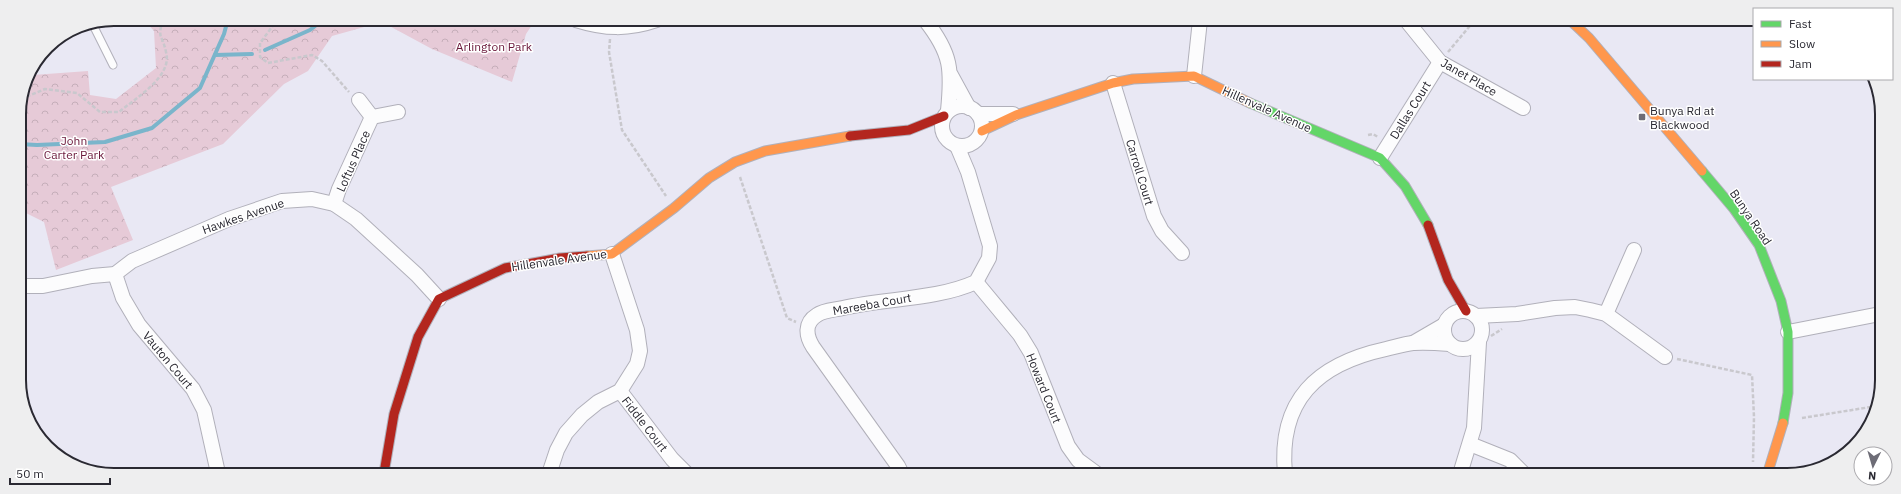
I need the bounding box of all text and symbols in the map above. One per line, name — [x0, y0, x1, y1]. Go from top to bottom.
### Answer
legend — [1753, 8, 1893, 80]
text: Fast — [1789, 16, 1812, 31]
text: Slow — [1789, 36, 1815, 51]
park label: Arlington Park — [456, 39, 533, 54]
street label: Janet Place — [1438, 55, 1500, 99]
text: Jam — [1789, 56, 1812, 71]
street label: Dallas Court — [1386, 78, 1434, 142]
street label: Hillenvale Avenue — [1220, 83, 1314, 136]
place label: Bunya Rd at Blackwood — [1650, 103, 1714, 132]
marker: Bunya Rd at Blackwood — [1637, 112, 1647, 122]
street label: Loftus Place — [333, 128, 373, 194]
park label: John Carter Park — [44, 133, 105, 162]
street label: Carroll Court — [1123, 137, 1157, 207]
street label: Bunya Road — [1727, 186, 1775, 248]
street label: Hawkes Avenue — [200, 195, 286, 237]
street label: Hillenvale Avenue — [510, 246, 608, 274]
street label: Mareeba Court — [832, 290, 912, 318]
street label: Vauton Court — [140, 328, 196, 392]
street label: Howard Court — [1023, 351, 1065, 425]
street label: Fiddle Court — [619, 393, 671, 455]
north arrow — [1853, 446, 1893, 486]
scale bar — [10, 460, 110, 486]
text: 50 m — [16, 466, 44, 481]
text: N — [1868, 469, 1877, 483]

